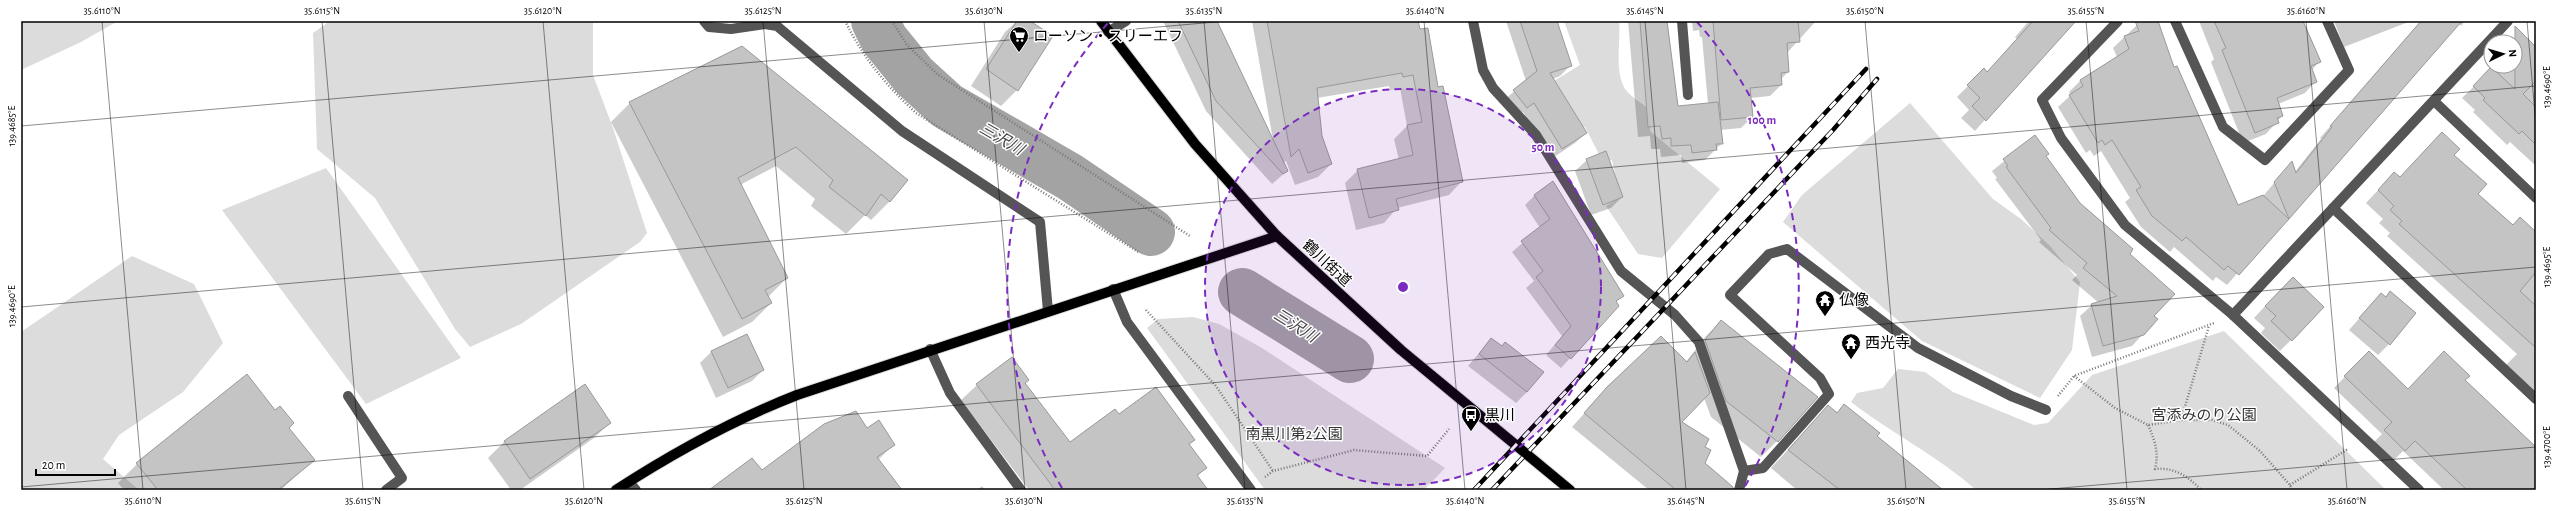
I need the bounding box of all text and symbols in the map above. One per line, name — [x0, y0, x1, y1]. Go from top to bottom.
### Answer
text: 35.6110°N — [83, 6, 121, 16]
text: 35.6115°N — [304, 6, 340, 16]
text: 35.6120°N — [524, 6, 562, 16]
text: 35.6125°N — [744, 6, 782, 16]
text: 35.6130°N — [965, 6, 1003, 16]
text: 35.6135°N — [1186, 6, 1222, 16]
text: 35.6140°N — [1406, 6, 1444, 16]
text: 35.6145°N — [1626, 6, 1664, 16]
text: 35.6150°N — [1846, 6, 1884, 16]
text: 35.6155°N — [2068, 6, 2104, 16]
text: 35.6160°N — [2287, 6, 2325, 16]
supermarket icon: ローソン・スリーエフ — [1008, 25, 1030, 53]
place label: ローソン・スリーエフ — [1033, 29, 1183, 44]
north arrow — [2483, 34, 2523, 74]
text: N — [2507, 49, 2518, 57]
text: 139.4690°E — [2542, 66, 2552, 108]
text: 139.4685°E — [7, 105, 17, 146]
text: 100 m — [1748, 114, 1776, 126]
water label: 三沢川 — [977, 119, 1029, 159]
text: 50 m — [1532, 141, 1555, 153]
street label: 鶴川街道 — [1300, 237, 1354, 289]
text: 139.4695°E — [2542, 246, 2552, 287]
centre of rings — [1396, 280, 1410, 294]
text: 139.4690°E — [7, 285, 17, 327]
temple icon: 仏像 — [1814, 289, 1836, 317]
place label: 仏像 — [1839, 292, 1869, 308]
water label: 三沢川 — [1271, 305, 1322, 346]
temple icon: 西光寺 — [1840, 332, 1862, 360]
place label: 西光寺 — [1865, 335, 1910, 351]
bus stop icon: 黒川 — [1460, 404, 1482, 432]
place label: 黒川 — [1485, 407, 1515, 423]
park label: 宮添みのり公園 — [2151, 407, 2257, 423]
park label: 南黒川第2公園 — [1246, 426, 1342, 442]
text: 139.4700°E — [2542, 426, 2552, 468]
scale bar — [36, 451, 115, 477]
text: 20 m — [42, 459, 65, 471]
text: 35.6110°N — [124, 496, 162, 506]
text: 35.6115°N — [345, 496, 381, 506]
text: 35.6120°N — [565, 496, 603, 506]
text: 35.6125°N — [785, 496, 823, 506]
text: 35.6130°N — [1005, 496, 1043, 506]
text: 35.6135°N — [1227, 496, 1263, 506]
text: 35.6140°N — [1446, 496, 1484, 506]
text: 35.6145°N — [1667, 496, 1705, 506]
text: 35.6150°N — [1887, 496, 1925, 506]
text: 35.6155°N — [2109, 496, 2145, 506]
text: 35.6160°N — [2328, 496, 2366, 506]

